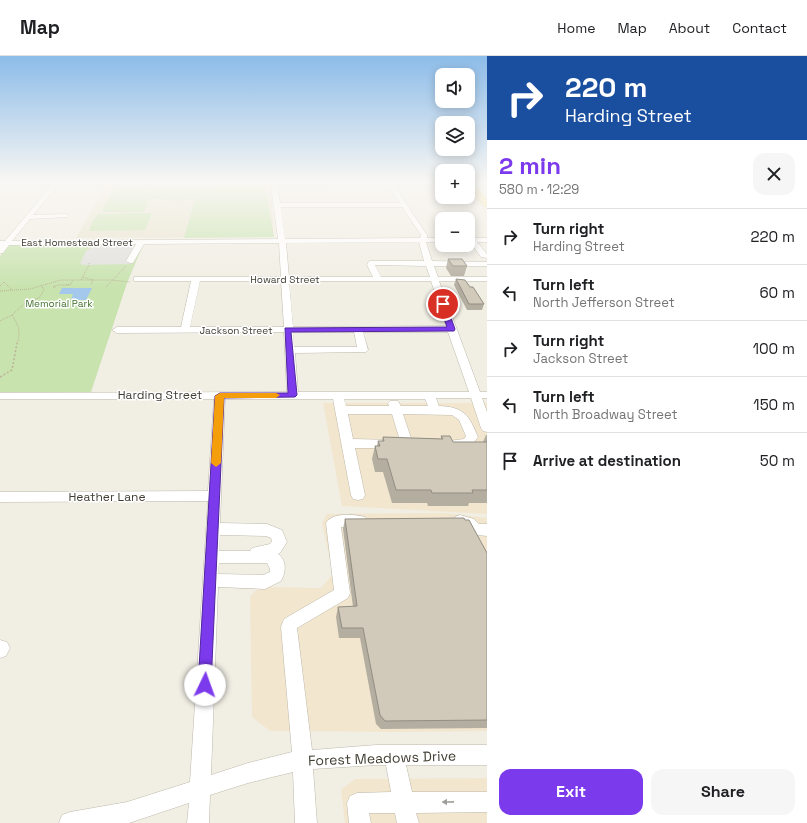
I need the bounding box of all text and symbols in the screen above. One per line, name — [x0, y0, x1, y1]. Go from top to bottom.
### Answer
text: Map — [20, 15, 60, 40]
text: Home — [557, 19, 595, 37]
text: Map — [617, 19, 647, 37]
text: About — [669, 19, 710, 37]
text: Contact — [732, 19, 787, 37]
map controls — [435, 68, 475, 252]
button: sound — [435, 68, 475, 108]
text: 220 m — [565, 69, 647, 105]
icon: right — [499, 72, 551, 124]
text: Harding Street — [565, 104, 692, 127]
button: layers — [435, 116, 475, 156]
text: 2 min — [499, 150, 561, 181]
button: close — [753, 153, 795, 195]
button: + — [435, 164, 475, 204]
text: 580 m · 12:29 — [499, 181, 579, 198]
button: − — [435, 212, 475, 252]
text: Turn right — [533, 219, 604, 238]
icon: right — [499, 226, 521, 248]
text: 220 m — [751, 227, 795, 246]
street label: East Homestead Street — [21, 236, 133, 249]
text: Harding Street — [533, 238, 625, 255]
street label: Howard Street — [250, 273, 320, 286]
text: Turn left — [533, 275, 595, 294]
icon: left — [499, 282, 521, 304]
text: 60 m — [759, 283, 795, 302]
pin — [426, 287, 460, 321]
icon: arrive — [432, 293, 454, 315]
text: North Jefferson Street — [533, 294, 675, 311]
park label: Memorial Park — [25, 297, 93, 310]
street label: Jackson Street — [199, 324, 273, 337]
text: Turn right — [533, 331, 604, 350]
icon: right — [499, 338, 521, 360]
text: 100 m — [753, 339, 795, 358]
text: Jackson Street — [533, 350, 628, 367]
street label: Harding Street — [118, 387, 202, 403]
text: Turn left — [533, 387, 595, 406]
icon: left — [499, 394, 521, 416]
text: 150 m — [753, 395, 795, 414]
text: North Broadway Street — [533, 406, 677, 423]
icon: arrive — [499, 450, 521, 472]
text: Arrive at destination — [533, 451, 681, 470]
text: 50 m — [760, 451, 795, 470]
street label: Heather Lane — [69, 489, 146, 505]
position arrow — [184, 664, 226, 706]
street label: Forest Meadows Drive — [308, 746, 456, 770]
button: Exit — [499, 769, 643, 815]
button: Share — [651, 769, 795, 815]
one-way arrow — [441, 799, 454, 805]

